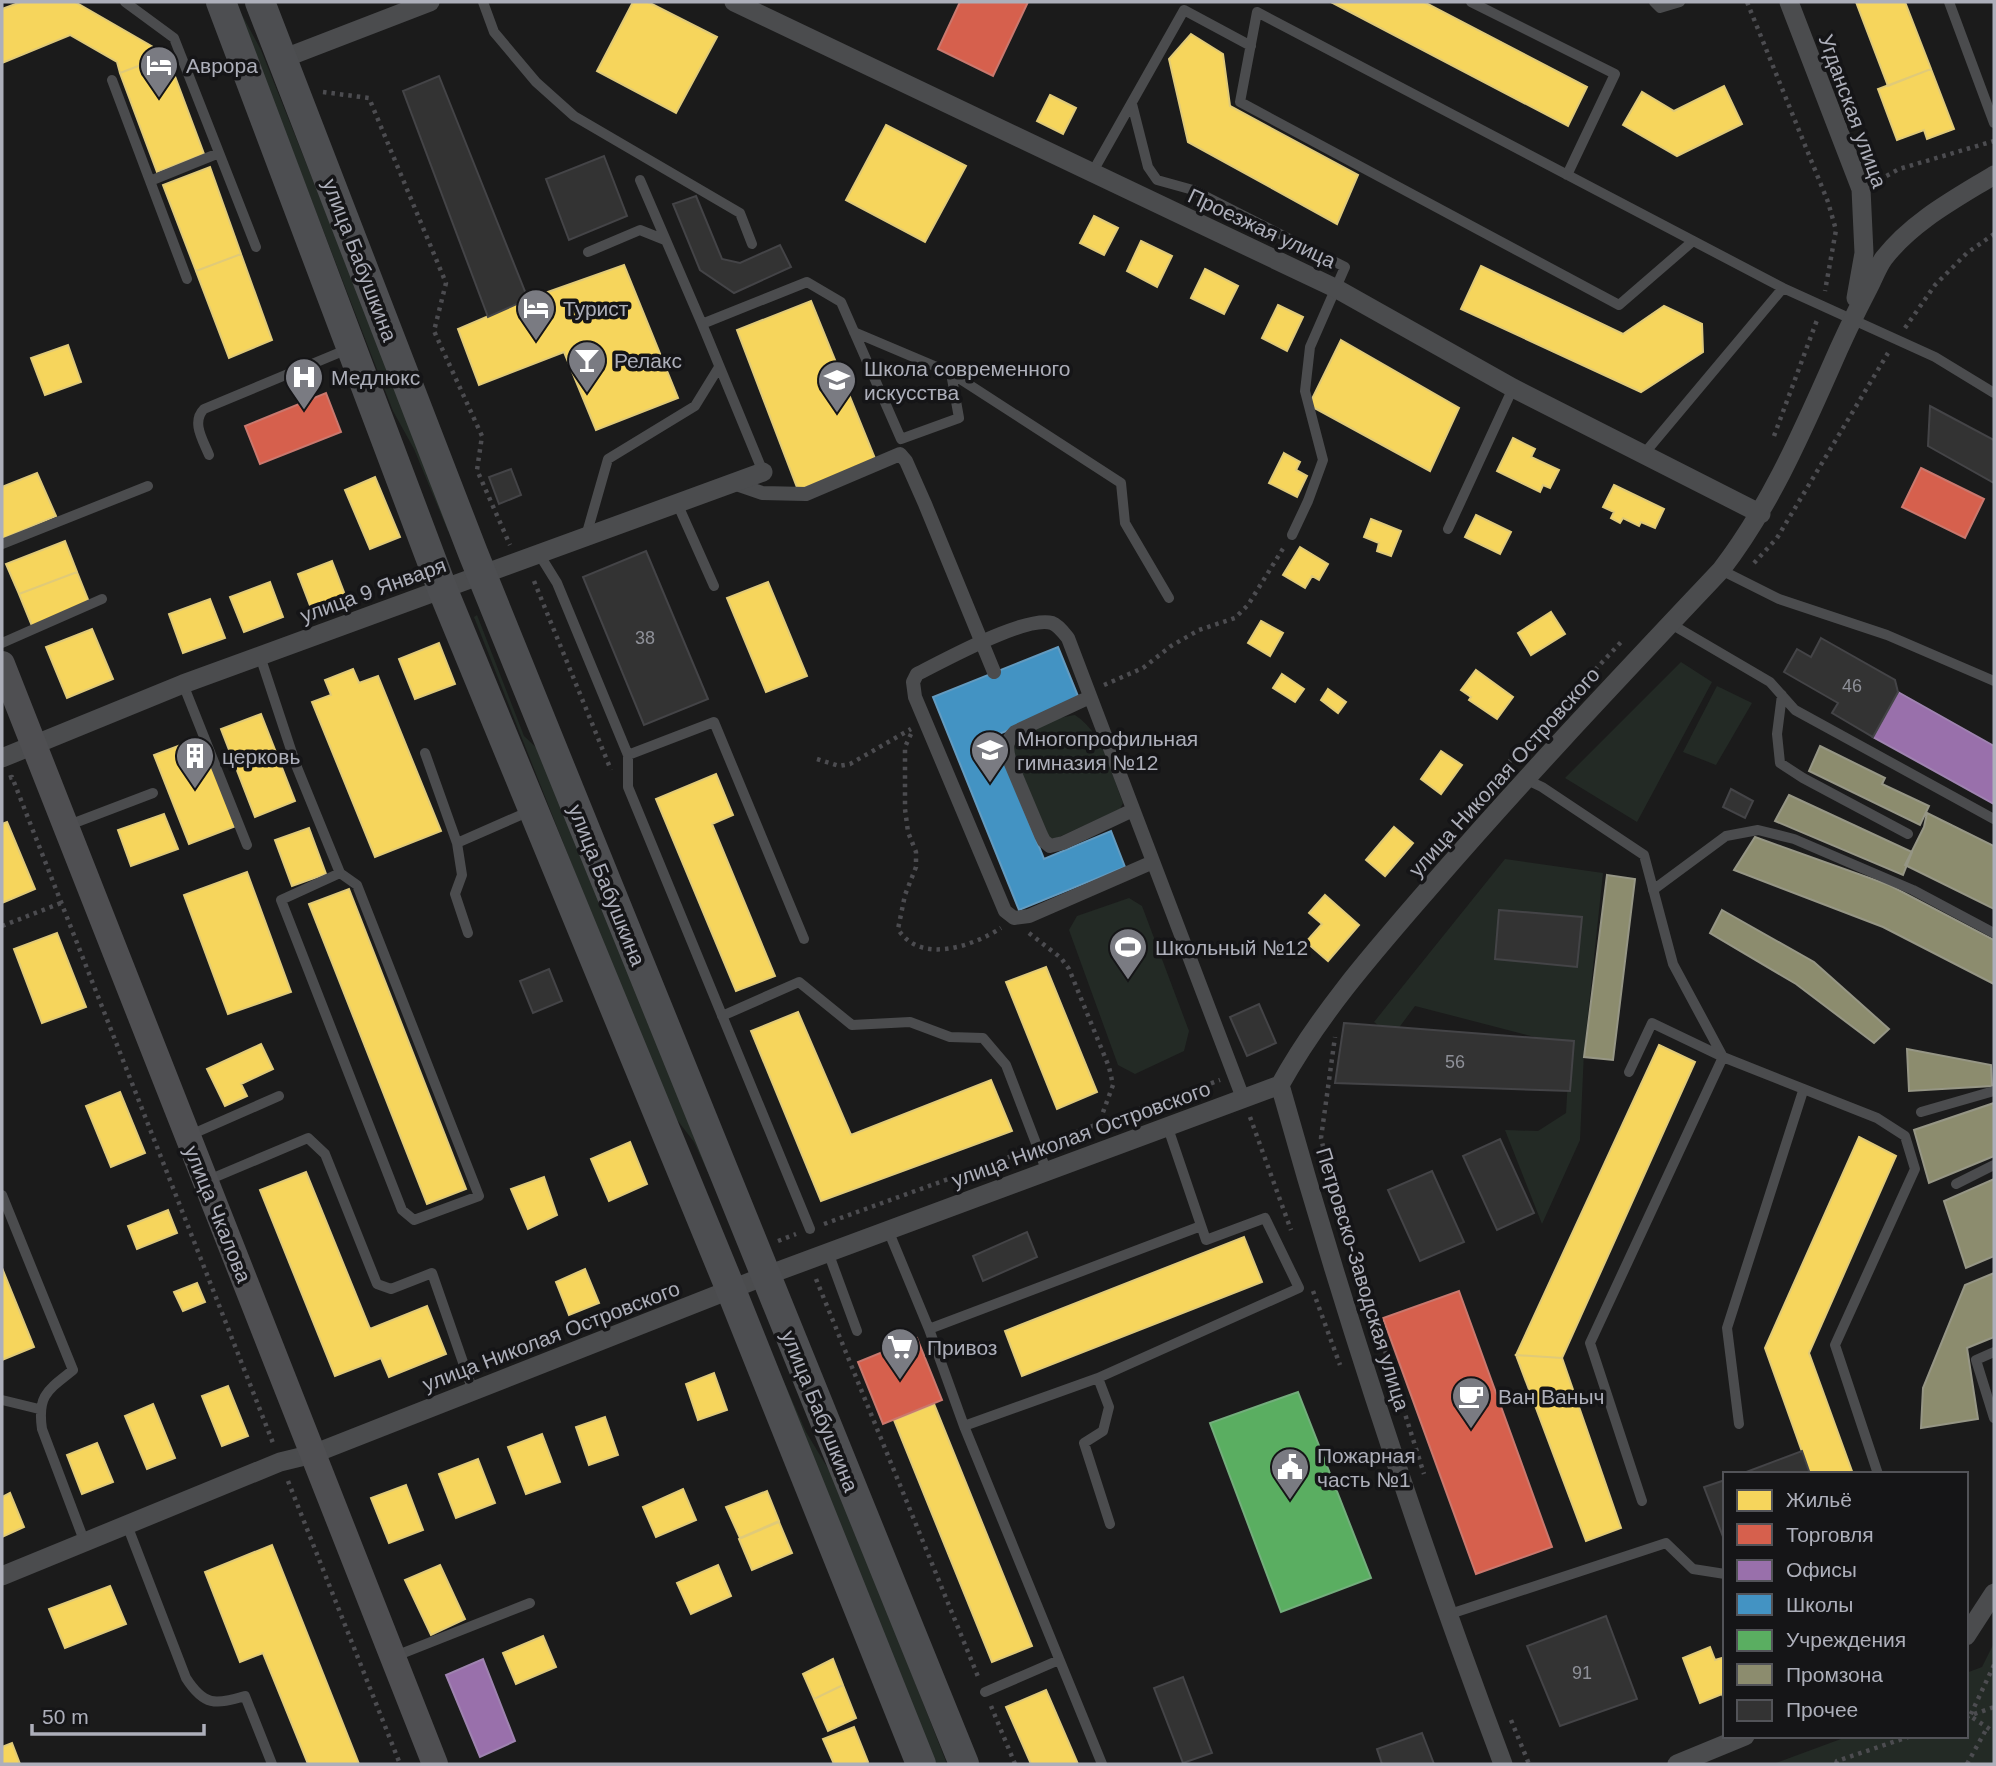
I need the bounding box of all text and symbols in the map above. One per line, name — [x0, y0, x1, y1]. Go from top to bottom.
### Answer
street label: Угданская улица — [1815, 31, 1892, 191]
hotel icon: Аврора — [138, 44, 180, 99]
place label: Аврора — [186, 54, 258, 77]
street label: улица Бабушкина — [318, 176, 402, 345]
street label: Проезжая улица — [1185, 184, 1340, 272]
hotel icon: Турист — [515, 287, 557, 342]
place label: Турист — [563, 297, 629, 320]
bar icon: Релакс — [566, 339, 608, 394]
place label: Релакс — [614, 349, 682, 372]
hospital icon: Медлюкс — [283, 356, 325, 411]
place label: Школа современного искусства — [864, 357, 1070, 404]
school or university icon: Школа современного искусства — [816, 359, 858, 414]
place label: Медлюкс — [331, 366, 420, 389]
street label: улица 9 Января — [297, 553, 449, 627]
house number: 38 — [635, 628, 655, 648]
street label: улица Николая Островского — [1404, 663, 1604, 881]
house number: 46 — [1842, 676, 1862, 696]
place label: Многопрофильная гимназия №12 — [1017, 727, 1198, 774]
school or university icon: Многопрофильная гимназия №12 — [969, 729, 1011, 784]
building icon: церковь — [174, 735, 216, 790]
place label: церковь — [222, 745, 300, 768]
street label: улица Бабушкина — [564, 801, 650, 969]
sports icon: Школьный №12 — [1107, 926, 1149, 981]
place label: Школьный №12 — [1155, 936, 1308, 959]
house number: 56 — [1445, 1052, 1465, 1072]
street label: улица Николая Островского — [949, 1076, 1213, 1192]
street label: улица Чкалова — [180, 1142, 256, 1286]
street label: Петровско-Заводская улица — [1312, 1145, 1414, 1414]
street label: улица Николая Островского — [419, 1276, 683, 1396]
supermarket icon: Привоз — [879, 1326, 921, 1381]
street label: улица Бабушкина — [777, 1327, 863, 1495]
place label: Привоз — [927, 1336, 998, 1359]
cafe icon: Ван Ваныч — [1450, 1375, 1492, 1430]
place label: Ван Ваныч — [1498, 1385, 1604, 1408]
place label: Пожарная часть №1 — [1317, 1444, 1416, 1491]
public building icon: Пожарная часть №1 — [1269, 1446, 1311, 1501]
legend — [1723, 1472, 1968, 1738]
text: Жильё — [1786, 1488, 1852, 1511]
text: Торговля — [1786, 1523, 1874, 1546]
text: Офисы — [1786, 1558, 1857, 1581]
text: Школы — [1786, 1593, 1853, 1616]
text: Учреждения — [1786, 1628, 1906, 1651]
house number: 91 — [1572, 1663, 1592, 1683]
text: Промзона — [1786, 1663, 1883, 1686]
scale bar — [32, 1692, 203, 1736]
text: Прочее — [1786, 1698, 1858, 1721]
text: 50 m — [42, 1705, 89, 1728]

